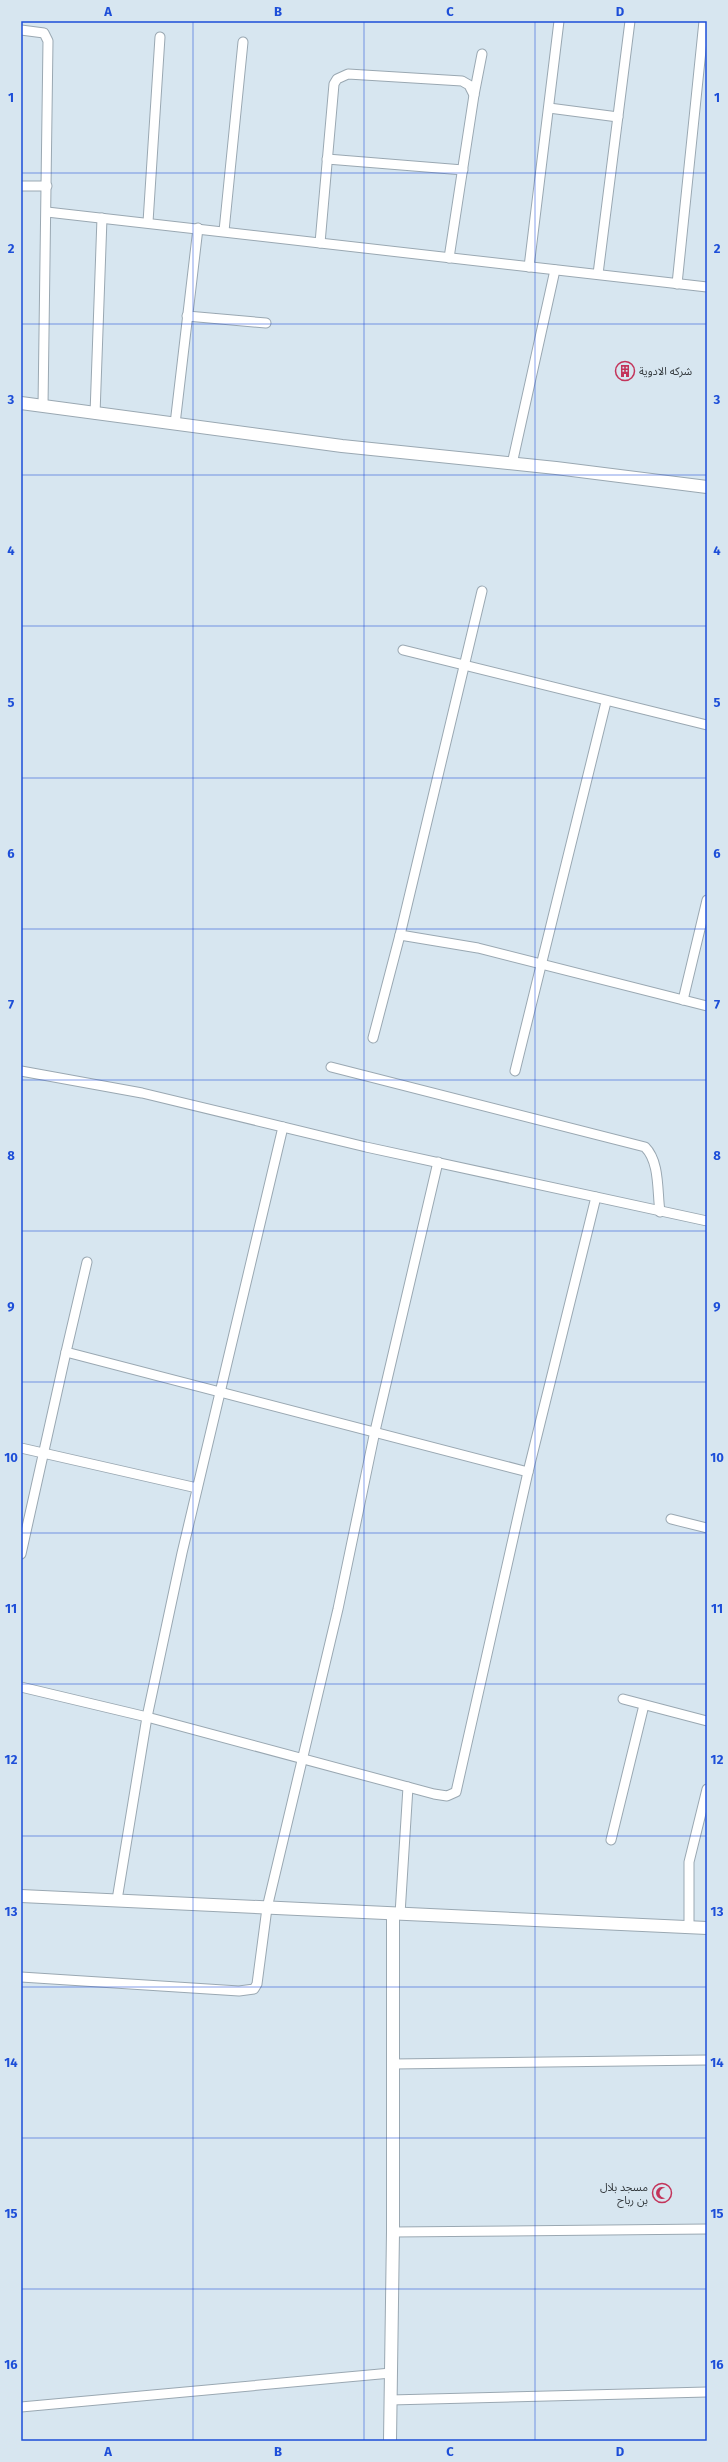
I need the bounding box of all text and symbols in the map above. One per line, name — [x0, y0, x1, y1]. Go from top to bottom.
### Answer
text: A — [103, 4, 112, 19]
text: B — [274, 4, 282, 19]
text: C — [446, 4, 454, 19]
text: D — [616, 4, 625, 19]
text: 1 — [8, 90, 14, 105]
text: 1 — [714, 90, 720, 105]
text: 2 — [8, 241, 15, 256]
text: 2 — [714, 241, 721, 256]
building icon: شركه الادوية — [614, 360, 636, 382]
place label: شركه الادوية — [639, 365, 693, 378]
text: 3 — [7, 392, 15, 407]
text: 3 — [713, 392, 721, 407]
text: 4 — [7, 543, 15, 558]
text: 4 — [713, 543, 721, 558]
text: 5 — [8, 695, 15, 710]
text: 5 — [714, 695, 721, 710]
text: 6 — [7, 846, 15, 861]
text: 6 — [713, 846, 721, 861]
text: 7 — [8, 997, 14, 1012]
text: 7 — [714, 997, 720, 1012]
text: 8 — [7, 1148, 15, 1163]
text: 8 — [713, 1148, 721, 1163]
text: 9 — [7, 1299, 15, 1314]
text: 9 — [713, 1299, 721, 1314]
text: 10 — [4, 1450, 18, 1465]
text: 10 — [710, 1450, 724, 1465]
text: 11 — [5, 1601, 17, 1616]
text: 11 — [711, 1601, 723, 1616]
text: 12 — [5, 1752, 18, 1767]
text: 12 — [711, 1752, 724, 1767]
text: 13 — [5, 1904, 18, 1919]
text: 13 — [711, 1904, 724, 1919]
text: 14 — [4, 2055, 18, 2070]
text: 14 — [710, 2055, 724, 2070]
place label: مسجد بلال بن رباح — [600, 2181, 648, 2208]
mosque icon: مسجد بلال بن رباح — [651, 2182, 673, 2204]
text: 15 — [4, 2206, 18, 2221]
text: 15 — [710, 2206, 724, 2221]
text: 16 — [4, 2357, 18, 2372]
text: 16 — [710, 2357, 724, 2372]
text: A — [103, 2444, 112, 2459]
text: B — [274, 2444, 282, 2459]
text: C — [446, 2444, 454, 2459]
text: D — [616, 2444, 625, 2459]

